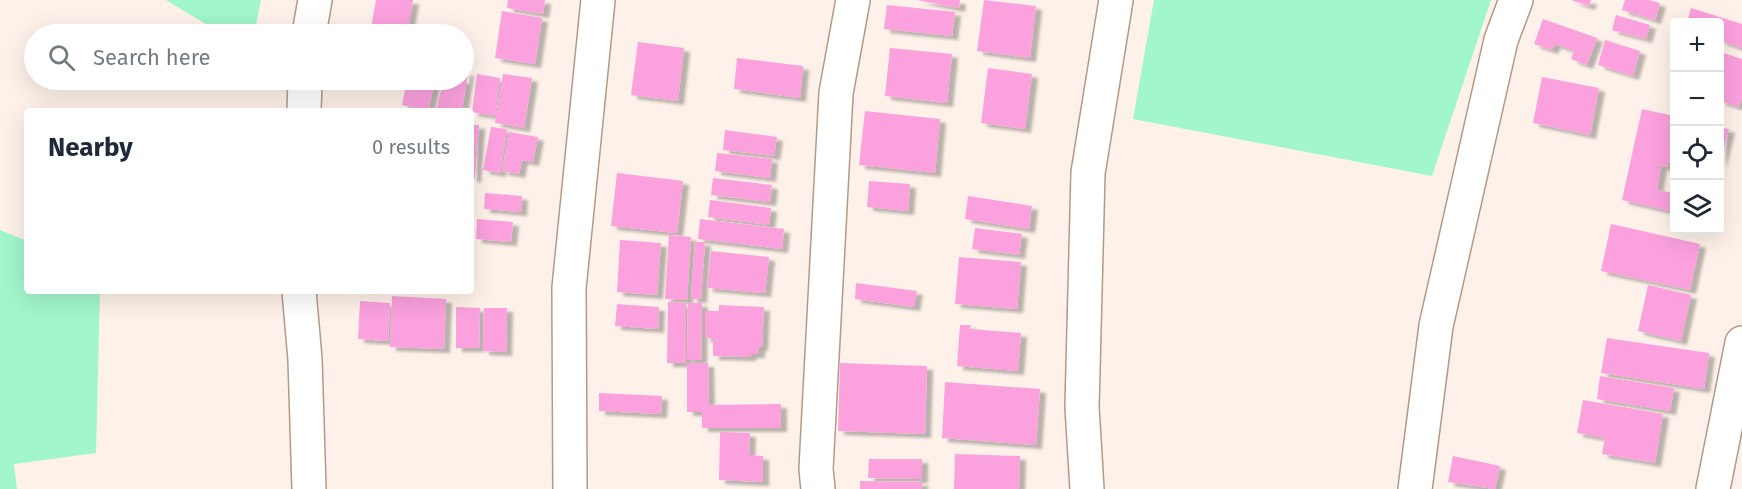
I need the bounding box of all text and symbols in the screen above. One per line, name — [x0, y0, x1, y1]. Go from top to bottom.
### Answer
map controls — [1670, 18, 1724, 234]
button: + — [1670, 18, 1724, 72]
search box — [24, 24, 474, 90]
icon: search — [45, 41, 78, 74]
text: Search here — [93, 44, 211, 71]
button: − — [1670, 72, 1724, 126]
button: locate — [1670, 126, 1724, 180]
text: Nearby — [48, 132, 133, 163]
text: 0 results — [372, 135, 450, 159]
button: layers — [1670, 180, 1724, 234]

